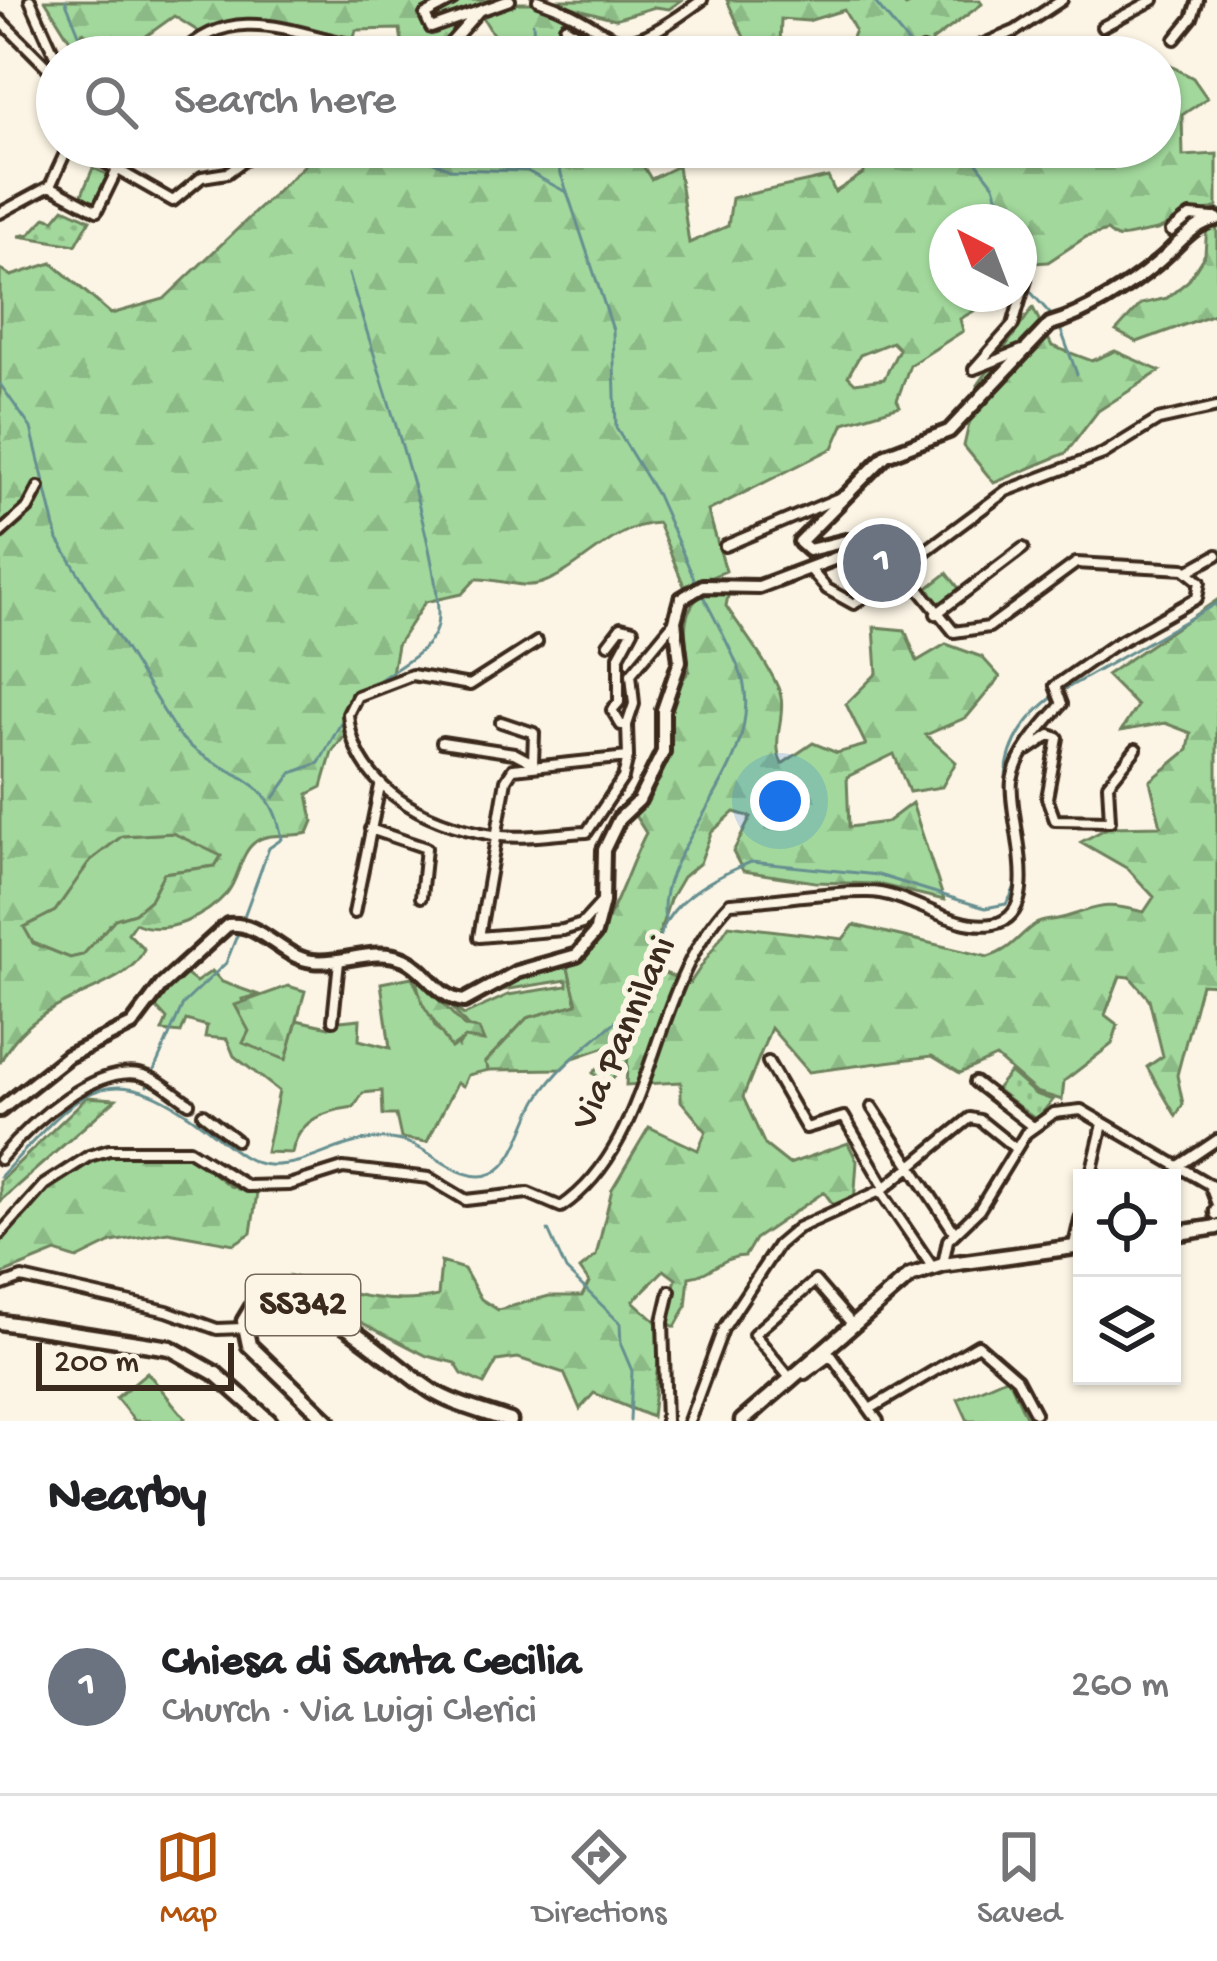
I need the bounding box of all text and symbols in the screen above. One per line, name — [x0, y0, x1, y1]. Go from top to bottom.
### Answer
search box — [36, 36, 1181, 168]
icon: search — [78, 69, 144, 135]
text: Search here — [174, 76, 396, 129]
north arrow — [929, 204, 1037, 312]
pin: 1 — [843, 518, 921, 608]
your location — [750, 771, 810, 831]
street label: Via Pannilani — [562, 930, 689, 1139]
map controls — [1073, 1169, 1181, 1385]
button: locate — [1073, 1169, 1181, 1277]
road number: SS342 — [246, 1275, 360, 1335]
button: layers — [1073, 1277, 1181, 1385]
scale bar — [36, 1337, 234, 1390]
text: 200 m — [54, 1345, 139, 1383]
text: Nearby — [48, 1469, 206, 1529]
text: Chiesa di Santa Cecilia — [162, 1637, 581, 1690]
text: 1 — [79, 1664, 95, 1710]
text: 260 m — [1071, 1664, 1169, 1710]
text: Church · Via Luigi Clerici — [162, 1690, 537, 1736]
tab: Map — [155, 1824, 221, 1934]
tab: Directions — [532, 1824, 666, 1934]
tab: Saved — [977, 1824, 1062, 1934]

